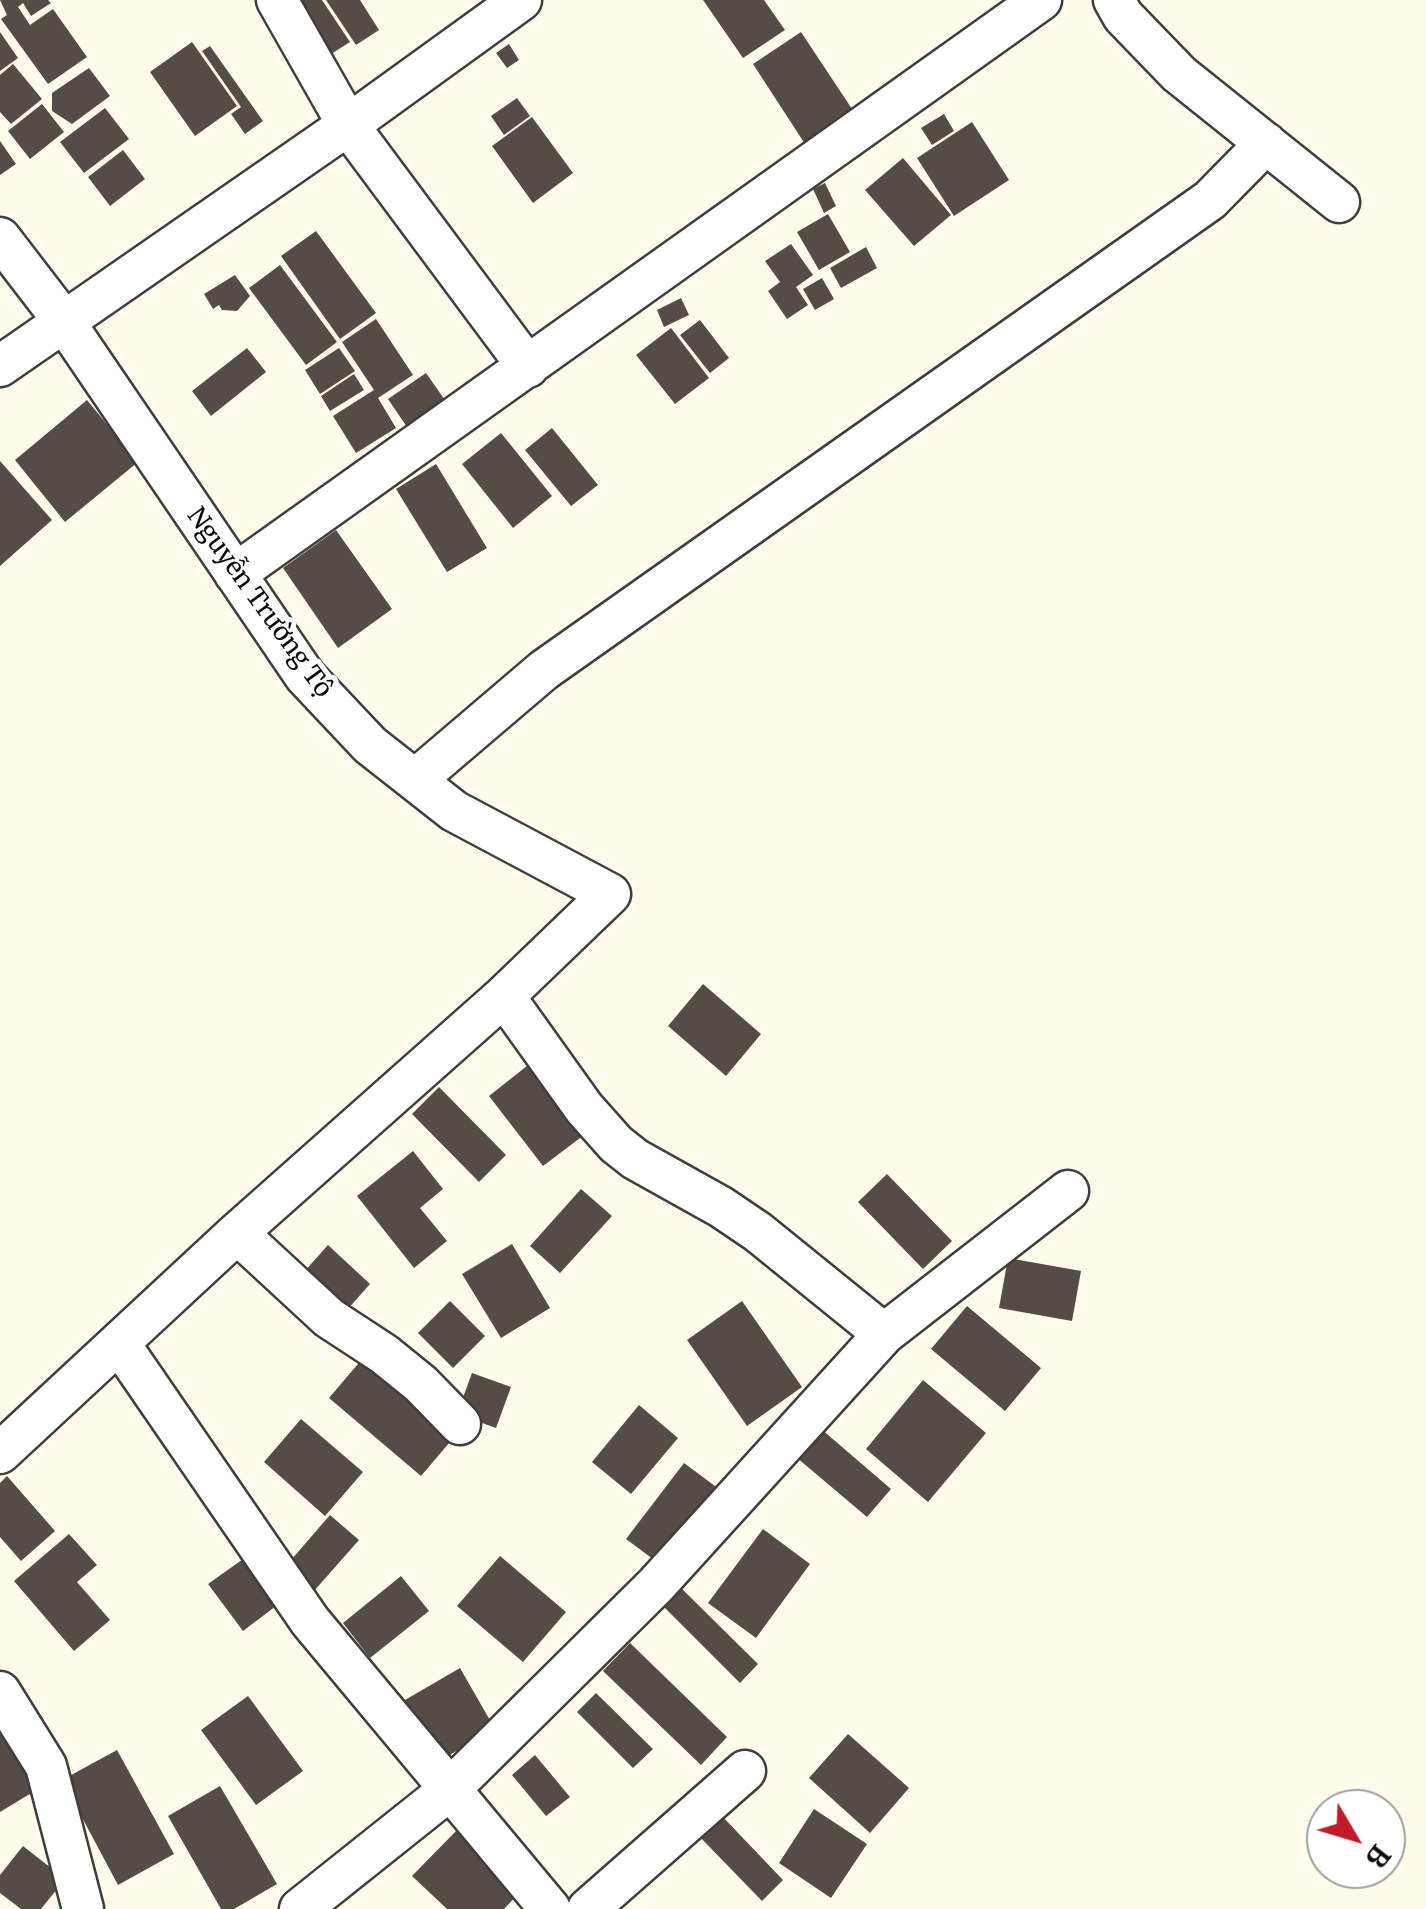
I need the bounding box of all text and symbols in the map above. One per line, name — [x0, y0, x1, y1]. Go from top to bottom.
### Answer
street label: Nguyễn Trường Tộ — [180, 502, 338, 704]
north arrow — [1306, 1789, 1406, 1889]
text: B — [1358, 1837, 1398, 1875]

